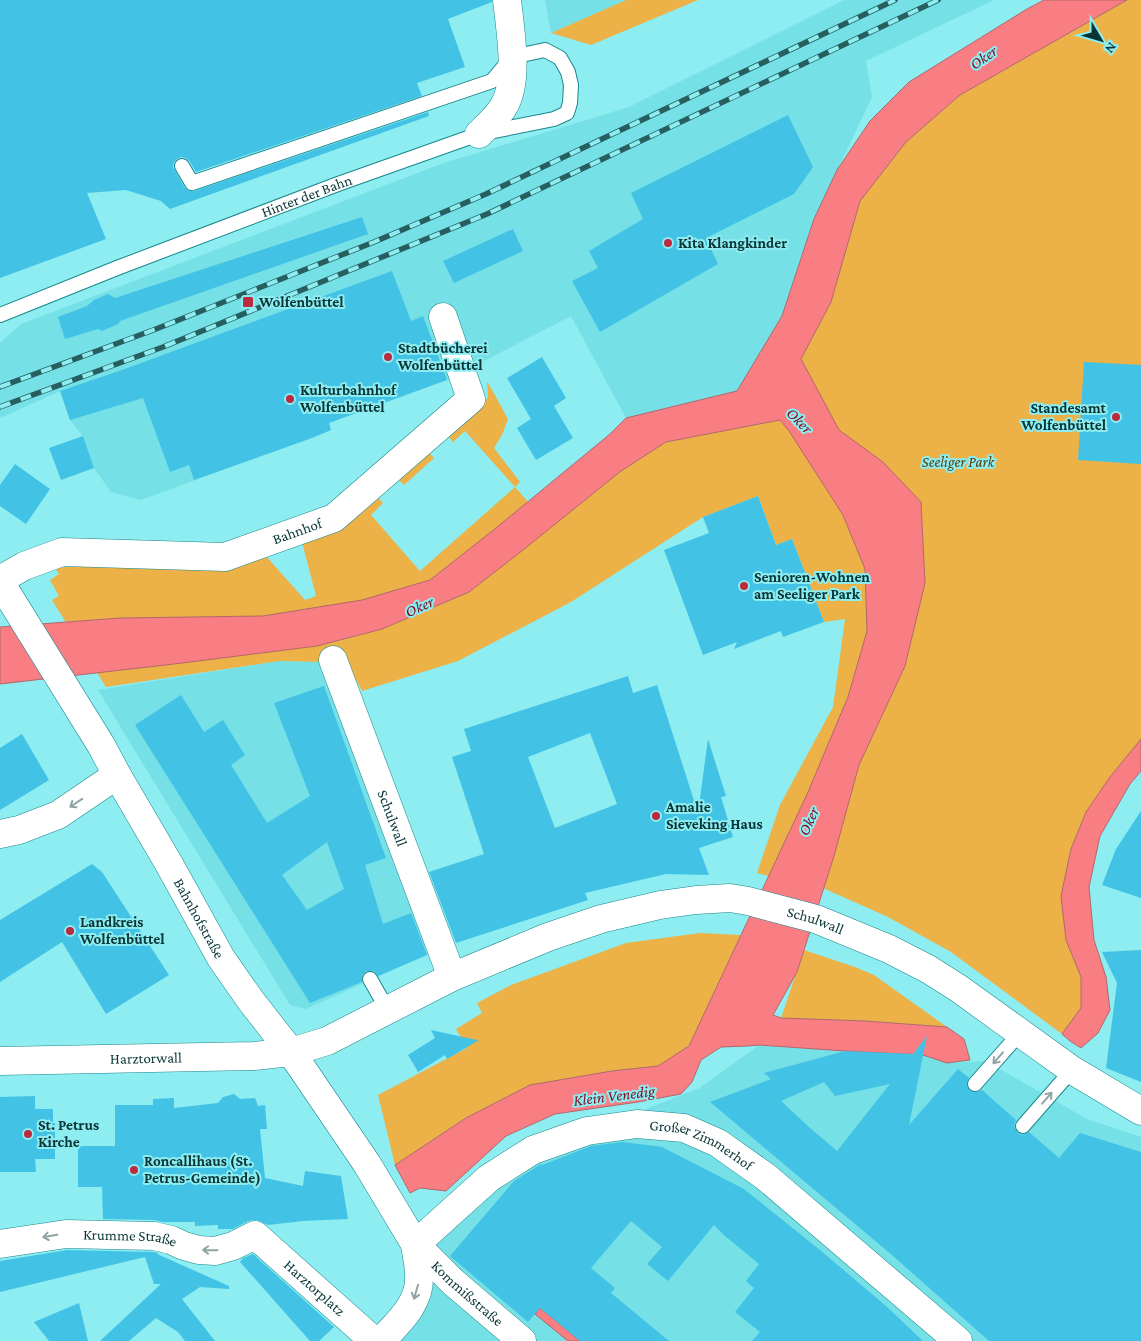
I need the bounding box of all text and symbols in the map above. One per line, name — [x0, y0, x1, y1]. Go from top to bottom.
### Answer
north arrow — [1076, 15, 1126, 65]
text: N — [1102, 39, 1120, 57]
water label: Oker — [966, 42, 1000, 73]
street label: Hinter der Bahn — [259, 172, 354, 220]
place label: Kita Klangkinder — [678, 235, 787, 251]
marker: Kita Klangkinder — [662, 237, 674, 249]
place label: Wolfenbüttel — [258, 294, 344, 310]
marker: Wolfenbüttel — [241, 295, 255, 309]
place label: Stadtbücherei Wolfenbüttel — [397, 340, 488, 373]
marker: Stadtbücherei Wolfenbüttel — [382, 351, 394, 363]
place label: Kulturbahnhof Wolfenbüttel — [299, 382, 397, 415]
marker: Kulturbahnhof Wolfenbüttel — [284, 393, 296, 405]
place label: Standesamt Wolfenbüttel — [1020, 400, 1107, 433]
water label: Oker — [783, 404, 816, 437]
marker: Standesamt Wolfenbüttel — [1110, 411, 1122, 423]
park label: Seeliger Park — [922, 454, 996, 471]
street label: Bahnhof — [270, 514, 325, 547]
place label: Senioren-Wohnen am Seeliger Park — [754, 569, 870, 602]
marker: Senioren-Wohnen am Seeliger Park — [738, 580, 750, 592]
water label: Oker — [402, 593, 436, 620]
street label: Schulwall — [375, 788, 410, 849]
one-way arrow — [69, 798, 83, 808]
place label: Amalie Sieveking Haus — [665, 799, 763, 832]
water label: Oker — [795, 804, 822, 838]
marker: Amalie Sieveking Haus — [650, 810, 662, 822]
street label: Bahnhofstraße — [171, 876, 228, 962]
street label: Schulwall — [785, 904, 846, 938]
place label: Landkreis Wolfenbüttel — [79, 914, 165, 947]
marker: Landkreis Wolfenbüttel — [64, 925, 76, 937]
street label: Harztorwall — [110, 1049, 182, 1067]
one-way arrow — [992, 1052, 1003, 1065]
water label: Klein Venedig — [572, 1082, 657, 1110]
one-way arrow — [1042, 1092, 1053, 1105]
place label: St. Petrus Kirche — [38, 1117, 99, 1150]
street label: Großer Zimmerhof — [649, 1117, 757, 1174]
marker: St. Petrus Kirche — [22, 1128, 34, 1140]
place label: Roncallihaus (St. Petrus-Gemeinde) — [144, 1153, 261, 1187]
marker: Roncallihaus (St. Petrus-Gemeinde) — [128, 1164, 140, 1176]
street label: Krumme Straße — [83, 1226, 180, 1250]
one-way arrow — [42, 1232, 58, 1242]
one-way arrow — [202, 1245, 218, 1255]
street label: Harztorplatz — [281, 1257, 348, 1319]
street label: Kommißstraße — [428, 1257, 507, 1330]
one-way arrow — [411, 1283, 420, 1299]

